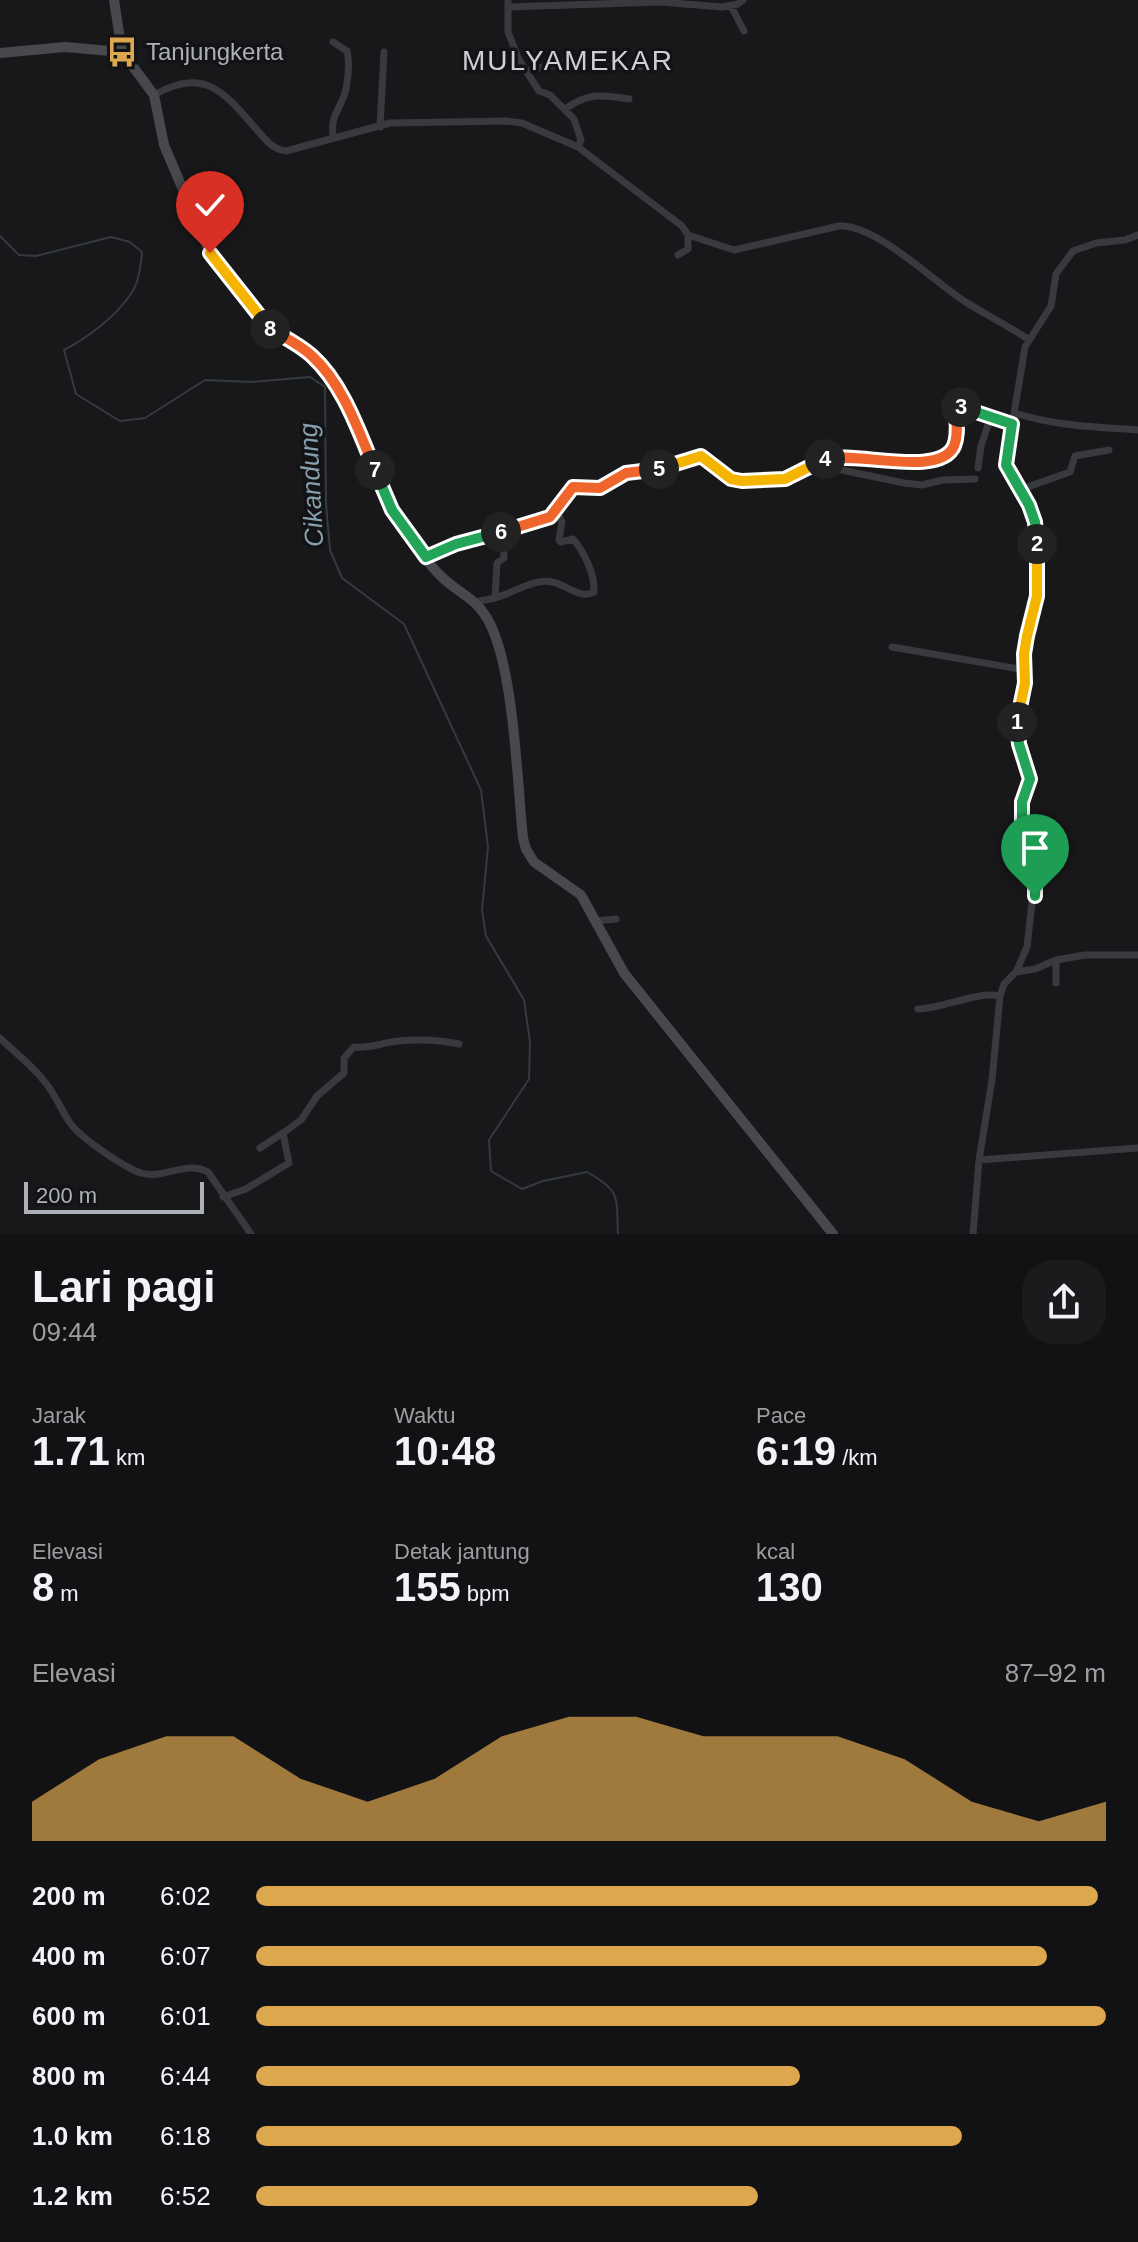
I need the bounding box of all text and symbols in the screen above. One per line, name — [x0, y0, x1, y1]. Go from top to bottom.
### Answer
bus stop icon: Tanjungkerta — [105, 35, 139, 69]
place label: Tanjungkerta — [146, 38, 284, 65]
district label: MULYAMEKAR — [462, 45, 674, 76]
pin — [176, 171, 244, 253]
icon: check — [188, 183, 232, 227]
pin: 8 — [250, 309, 290, 349]
text: 8 — [264, 316, 276, 341]
pin: 3 — [941, 387, 981, 427]
text: 3 — [955, 394, 967, 419]
water label: Cikandung — [293, 422, 329, 548]
pin: 4 — [805, 439, 845, 479]
text: 4 — [819, 446, 831, 471]
pin: 5 — [639, 449, 679, 489]
pin: 7 — [355, 450, 395, 490]
text: 5 — [653, 456, 665, 481]
text: 7 — [369, 457, 381, 482]
pin: 6 — [481, 512, 521, 552]
text: 6 — [495, 519, 507, 544]
pin: 2 — [1017, 524, 1057, 564]
text: 2 — [1031, 531, 1043, 556]
pin: 1 — [997, 702, 1037, 742]
text: 1 — [1011, 709, 1023, 734]
pin — [1001, 814, 1069, 896]
icon: arrive — [1013, 826, 1057, 870]
scale bar — [24, 1178, 204, 1214]
text: 200 m — [36, 1183, 97, 1208]
button: share — [1022, 1260, 1106, 1344]
text: Lari pagi — [32, 1262, 215, 1311]
text: 09:44 — [32, 1317, 97, 1347]
text: Jarak — [32, 1403, 86, 1428]
text: Waktu — [394, 1403, 456, 1428]
text: Pace — [756, 1403, 806, 1428]
text: 1.71 — [32, 1429, 110, 1473]
text: 10:48 — [394, 1429, 496, 1473]
text: 6:19 — [756, 1429, 836, 1473]
text: km — [110, 1445, 145, 1470]
text: /km — [836, 1445, 878, 1470]
text: Elevasi — [32, 1539, 103, 1564]
text: Detak jantung — [394, 1539, 530, 1564]
text: kcal — [756, 1539, 795, 1564]
text: 8 — [32, 1565, 54, 1609]
text: 155 — [394, 1565, 461, 1609]
text: 130 — [756, 1565, 823, 1609]
text: m — [54, 1581, 79, 1606]
text: bpm — [461, 1581, 510, 1606]
text: Elevasi — [32, 1658, 116, 1688]
text: 87–92 m — [1005, 1658, 1106, 1688]
text: 200 m — [32, 1881, 106, 1911]
text: 6:02 — [160, 1881, 211, 1911]
text: 400 m — [32, 1941, 106, 1971]
text: 6:07 — [160, 1941, 211, 1971]
text: 600 m — [32, 2001, 106, 2031]
text: 6:01 — [160, 2001, 211, 2031]
text: 800 m — [32, 2061, 106, 2091]
text: 6:44 — [160, 2061, 211, 2091]
text: 1.0 km — [32, 2121, 113, 2151]
text: 6:18 — [160, 2121, 211, 2151]
text: 1.2 km — [32, 2181, 113, 2211]
text: 6:52 — [160, 2181, 211, 2211]

